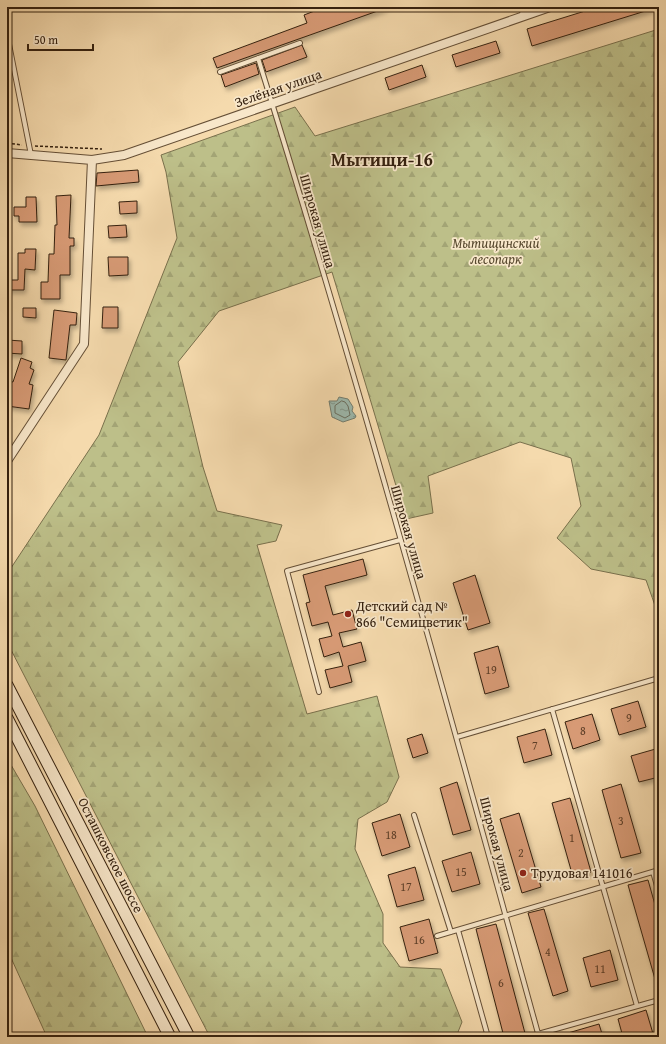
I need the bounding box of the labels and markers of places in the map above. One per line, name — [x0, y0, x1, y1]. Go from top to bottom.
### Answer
place label: Детский сад № 866 "Семицветик" — [355, 596, 468, 632]
marker: Детский сад № 866 "Семицветик" — [343, 609, 353, 619]
place label: Трудовая 141016 — [531, 863, 633, 883]
marker: Трудовая 141016 — [518, 868, 528, 878]

